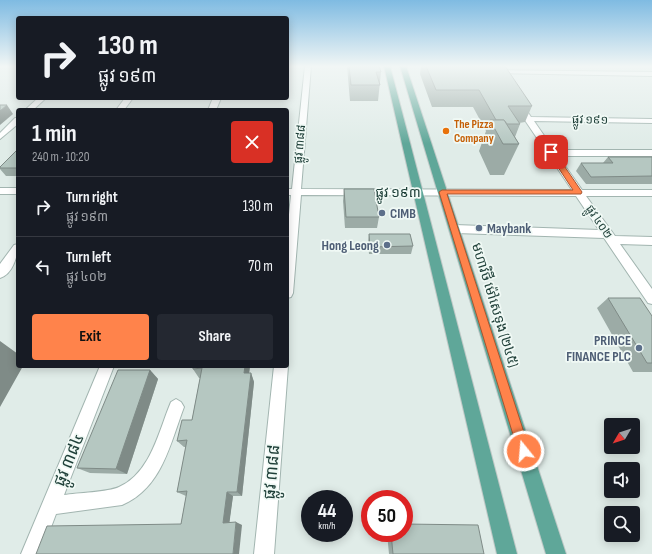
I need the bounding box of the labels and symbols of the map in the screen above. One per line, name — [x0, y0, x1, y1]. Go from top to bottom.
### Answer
street label: ផ្លូវ ១៩១ — [572, 112, 608, 130]
place label: The Pizza Company — [454, 117, 494, 146]
street label: ផ្លូវ ៣៨៨ — [291, 124, 312, 164]
marker: The Pizza Company — [441, 126, 451, 136]
pin — [534, 135, 568, 169]
street label: ផ្លូវ ១៩៣ — [375, 184, 421, 204]
street label: ផ្លូវ ៤០២ — [580, 202, 616, 243]
place label: CIMB — [390, 205, 416, 222]
marker: CIMB — [377, 208, 387, 218]
place label: Maybank — [487, 220, 531, 237]
marker: Maybank — [474, 223, 484, 233]
place label: Hong Leong — [321, 237, 379, 254]
marker: Hong Leong — [382, 240, 392, 250]
street label: មហាវិថី ម៉ៅសេទុង (២៤៥) — [468, 240, 523, 369]
place label: PRINCE FINANCE PLC — [566, 332, 631, 365]
marker: PRINCE FINANCE PLC — [634, 343, 644, 353]
north arrow — [604, 418, 640, 454]
position arrow — [503, 430, 545, 472]
street label: ផ្លូវ ៣៨៤ — [49, 431, 92, 491]
street label: ផ្លូវ ៣៨៨ — [260, 444, 288, 501]
speed limit sign: 50 — [361, 490, 413, 542]

